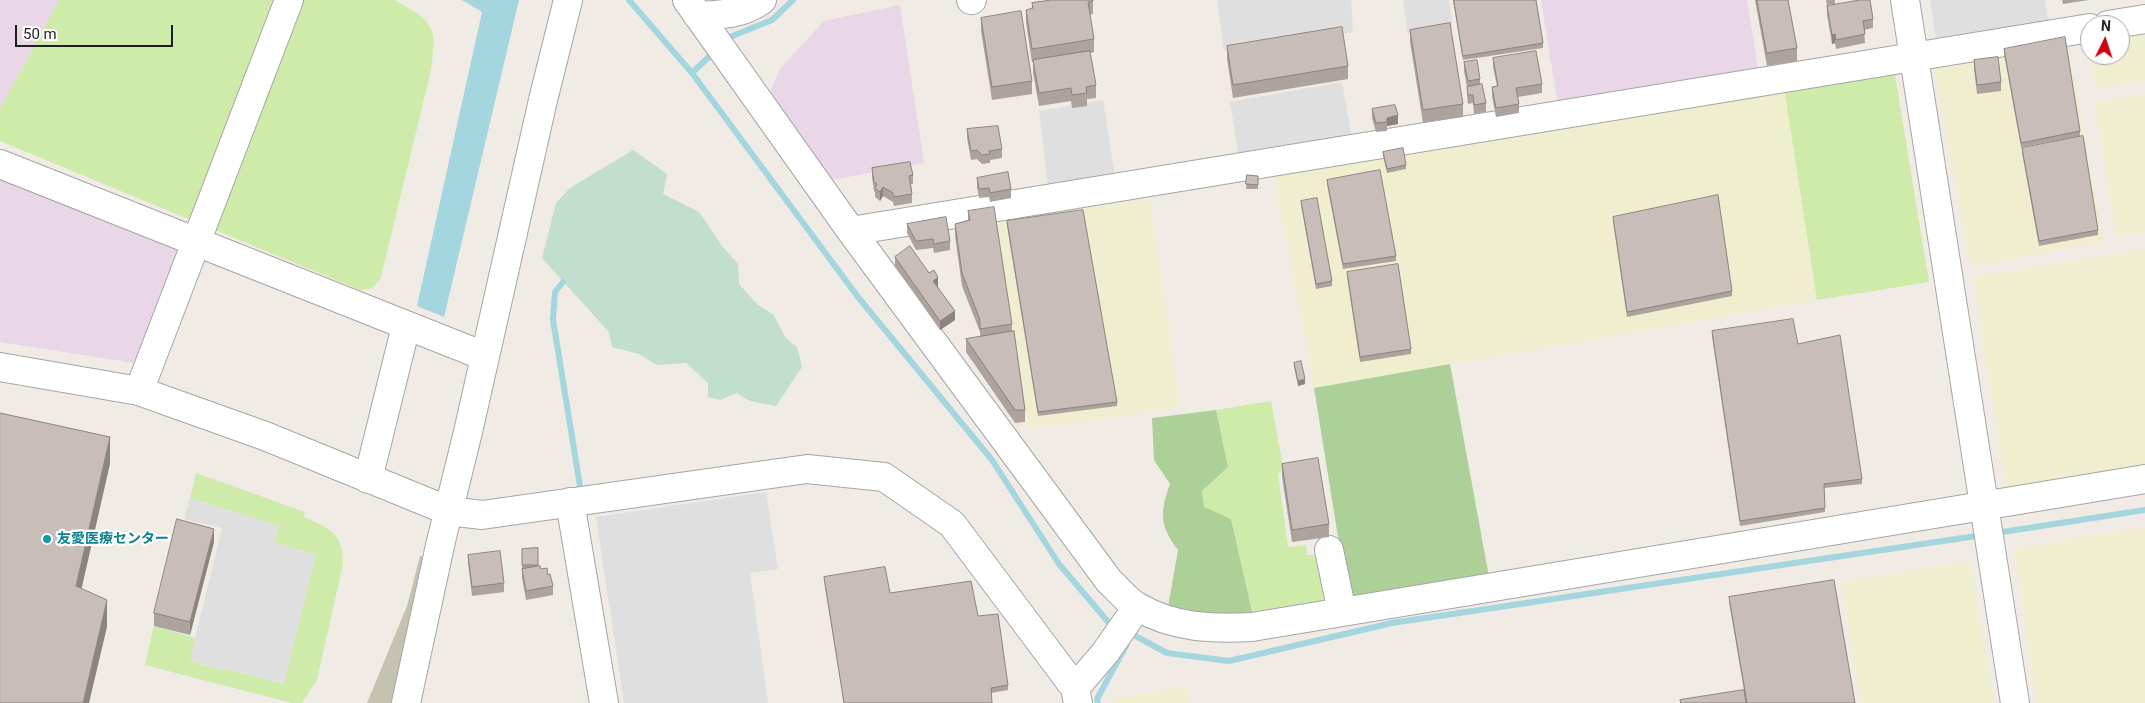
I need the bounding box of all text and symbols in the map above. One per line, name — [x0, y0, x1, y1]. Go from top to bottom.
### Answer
scale bar — [18, 15, 175, 47]
north arrow — [2080, 15, 2130, 65]
text: N — [2100, 18, 2111, 34]
text: 50 m — [23, 25, 57, 43]
place label: 友愛医療センター — [57, 531, 169, 547]
marker: 友愛医療センター — [41, 533, 53, 545]

